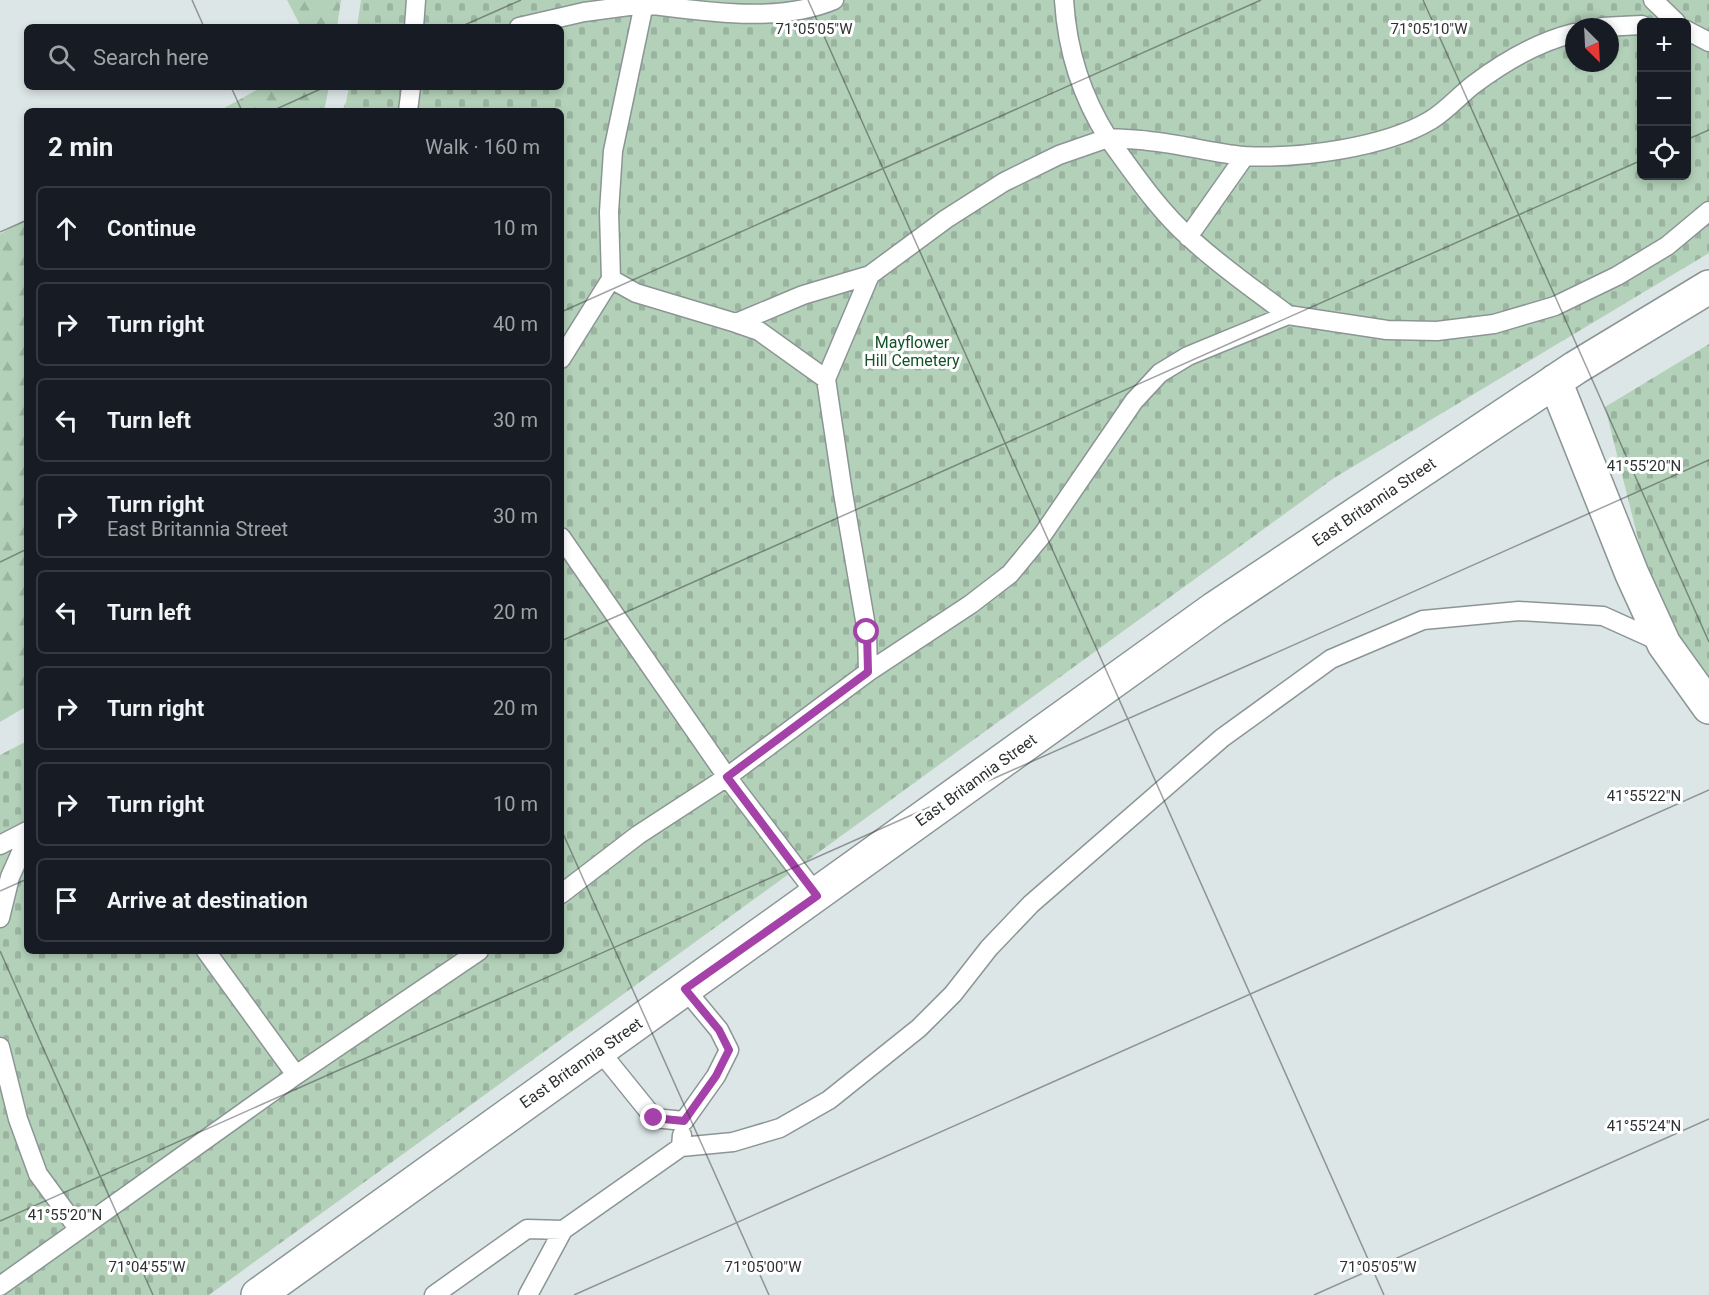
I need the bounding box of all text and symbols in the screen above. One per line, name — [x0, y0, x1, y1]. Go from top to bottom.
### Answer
north arrow — [1565, 18, 1619, 72]
map controls — [1637, 18, 1691, 180]
button: + — [1637, 18, 1691, 72]
text: 71°05'05"W — [776, 20, 852, 38]
text: 71°05'10"W — [1391, 20, 1467, 38]
search box — [24, 24, 564, 90]
icon: search — [45, 41, 78, 74]
text: Search here — [93, 45, 209, 70]
button: − — [1637, 72, 1691, 126]
button: locate — [1637, 126, 1691, 180]
text: 2 min — [48, 132, 113, 162]
text: Walk · 160 m — [425, 135, 540, 159]
icon: ahead — [50, 212, 83, 245]
text: Continue — [107, 216, 196, 241]
text: 10 m — [493, 216, 538, 240]
icon: right — [50, 308, 83, 341]
text: Turn right — [107, 312, 204, 337]
text: 40 m — [493, 312, 538, 336]
park label: Mayflower Hill Cemetery — [864, 333, 960, 370]
icon: left — [50, 404, 83, 437]
text: Turn left — [107, 408, 191, 433]
text: 30 m — [493, 408, 538, 432]
street label: East Britannia Street — [1309, 454, 1439, 550]
text: 41°55'20"N — [1607, 457, 1681, 475]
text: Turn right — [107, 492, 204, 517]
icon: right — [50, 500, 83, 533]
text: 30 m — [493, 504, 538, 528]
text: East Britannia Street — [107, 517, 288, 541]
icon: left — [50, 596, 83, 629]
text: Turn left — [107, 600, 191, 625]
text: 20 m — [493, 600, 538, 624]
route start — [853, 618, 879, 644]
icon: right — [50, 692, 83, 725]
text: Turn right — [107, 696, 204, 721]
text: 20 m — [493, 696, 538, 720]
street label: East Britannia Street — [912, 730, 1040, 830]
text: 41°55'22"N — [1607, 787, 1681, 805]
icon: right — [50, 788, 83, 821]
text: Turn right — [107, 792, 204, 817]
text: 10 m — [493, 792, 538, 816]
icon: arrive — [50, 884, 83, 917]
text: Arrive at destination — [107, 888, 308, 913]
street label: East Britannia Street — [516, 1014, 646, 1112]
route end — [640, 1104, 666, 1130]
text: 41°55'24"N — [1607, 1117, 1681, 1135]
text: 41°55'20"N — [28, 1206, 102, 1224]
text: 71°04'55"W — [109, 1258, 185, 1276]
text: 71°05'00"W — [725, 1258, 801, 1276]
text: 71°05'05"W — [1340, 1258, 1416, 1276]

